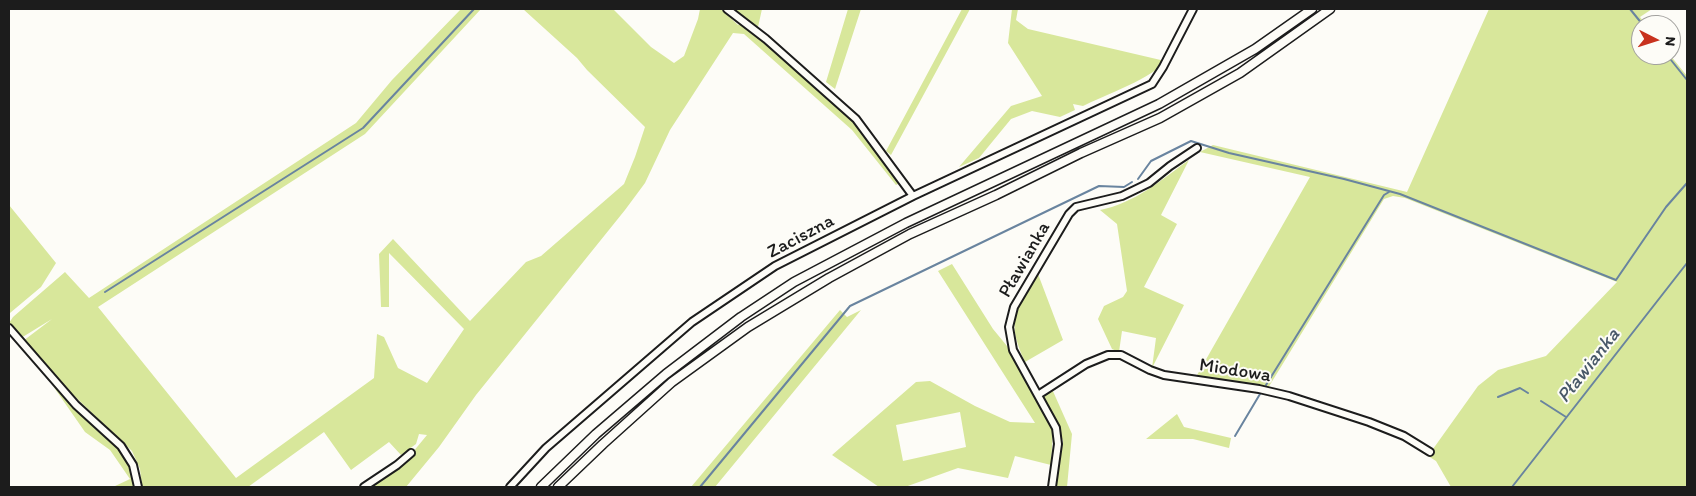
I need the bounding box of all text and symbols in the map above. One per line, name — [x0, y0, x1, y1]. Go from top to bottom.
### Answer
north arrow — [1631, 15, 1681, 65]
text: N — [1662, 36, 1679, 47]
street label: Zaciszna — [764, 210, 838, 264]
street label: Pławianka — [994, 218, 1056, 302]
water label: Pławianka — [1552, 324, 1626, 408]
street label: Miodowa — [1197, 354, 1273, 388]

